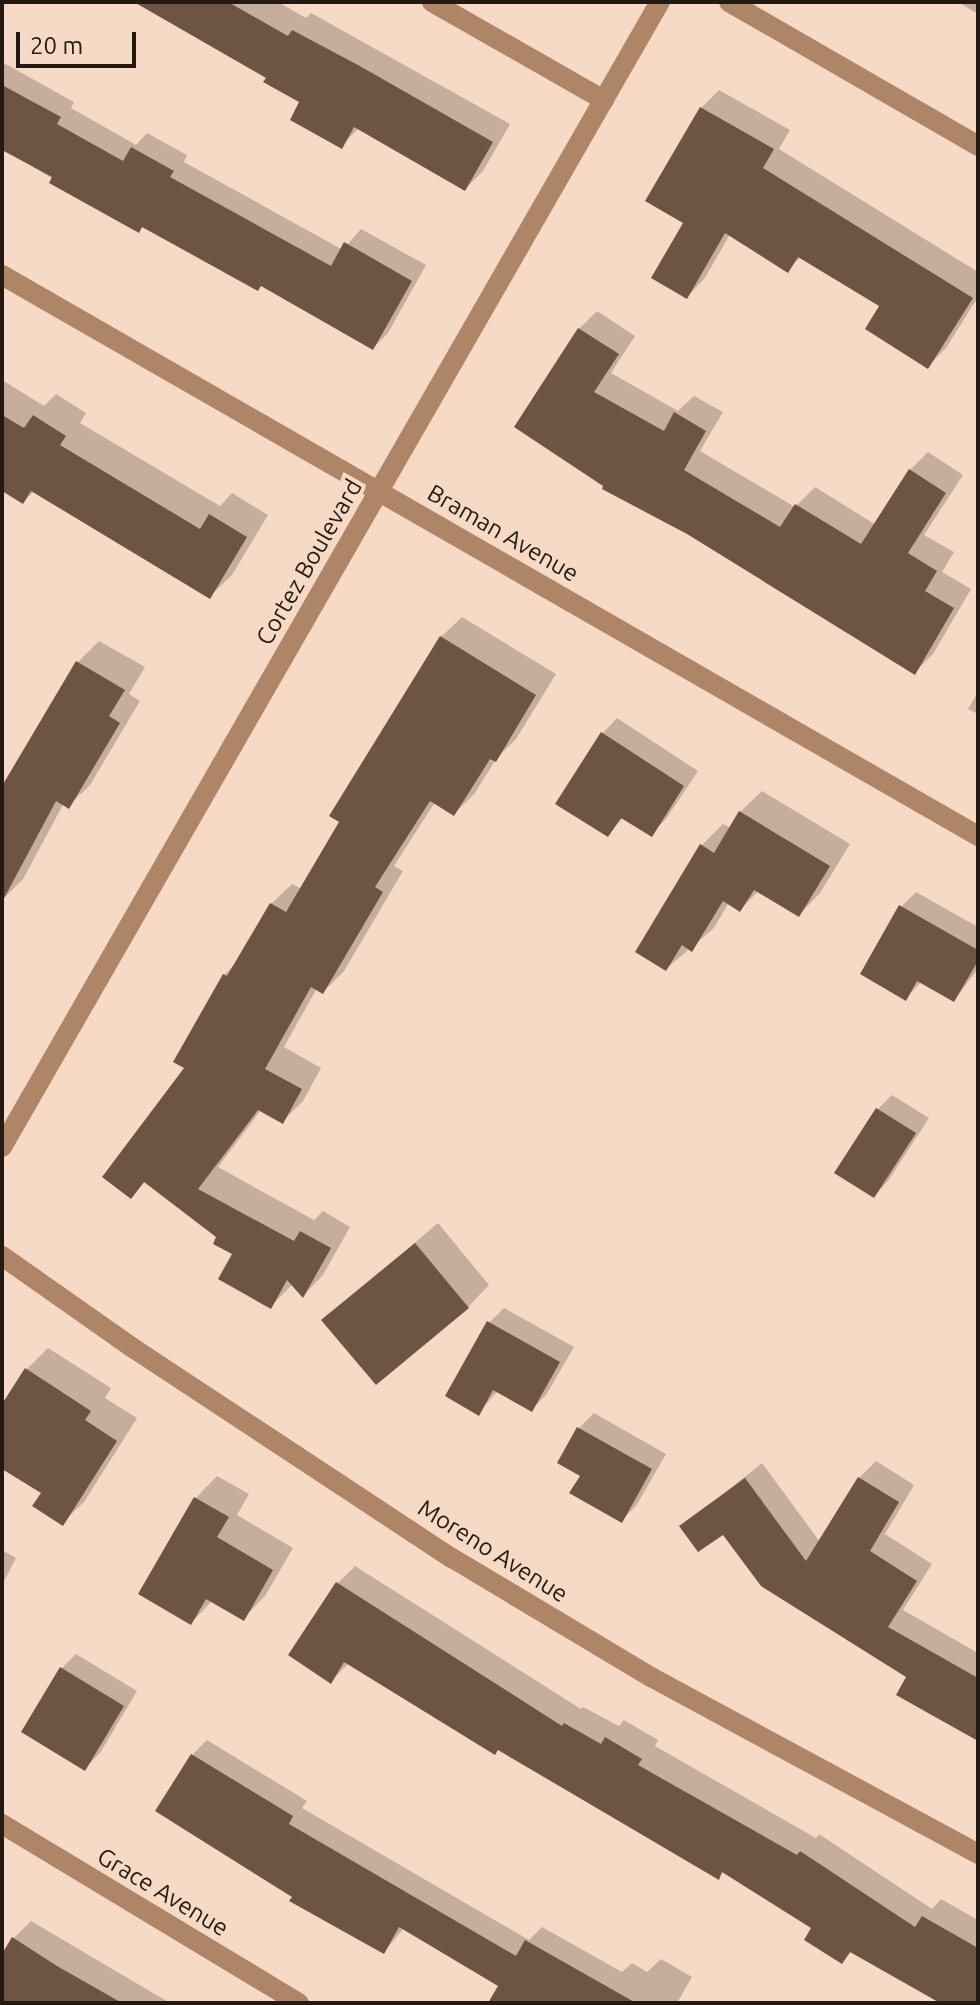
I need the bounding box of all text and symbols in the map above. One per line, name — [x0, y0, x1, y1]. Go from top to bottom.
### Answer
scale bar — [20, 16, 140, 66]
text: 20 m — [30, 32, 83, 59]
street label: Cortez Boulevard — [250, 474, 368, 650]
street label: Braman Avenue — [422, 478, 584, 588]
street label: Moreno Avenue — [413, 1493, 573, 1609]
street label: Grace Avenue — [92, 1842, 234, 1942]

